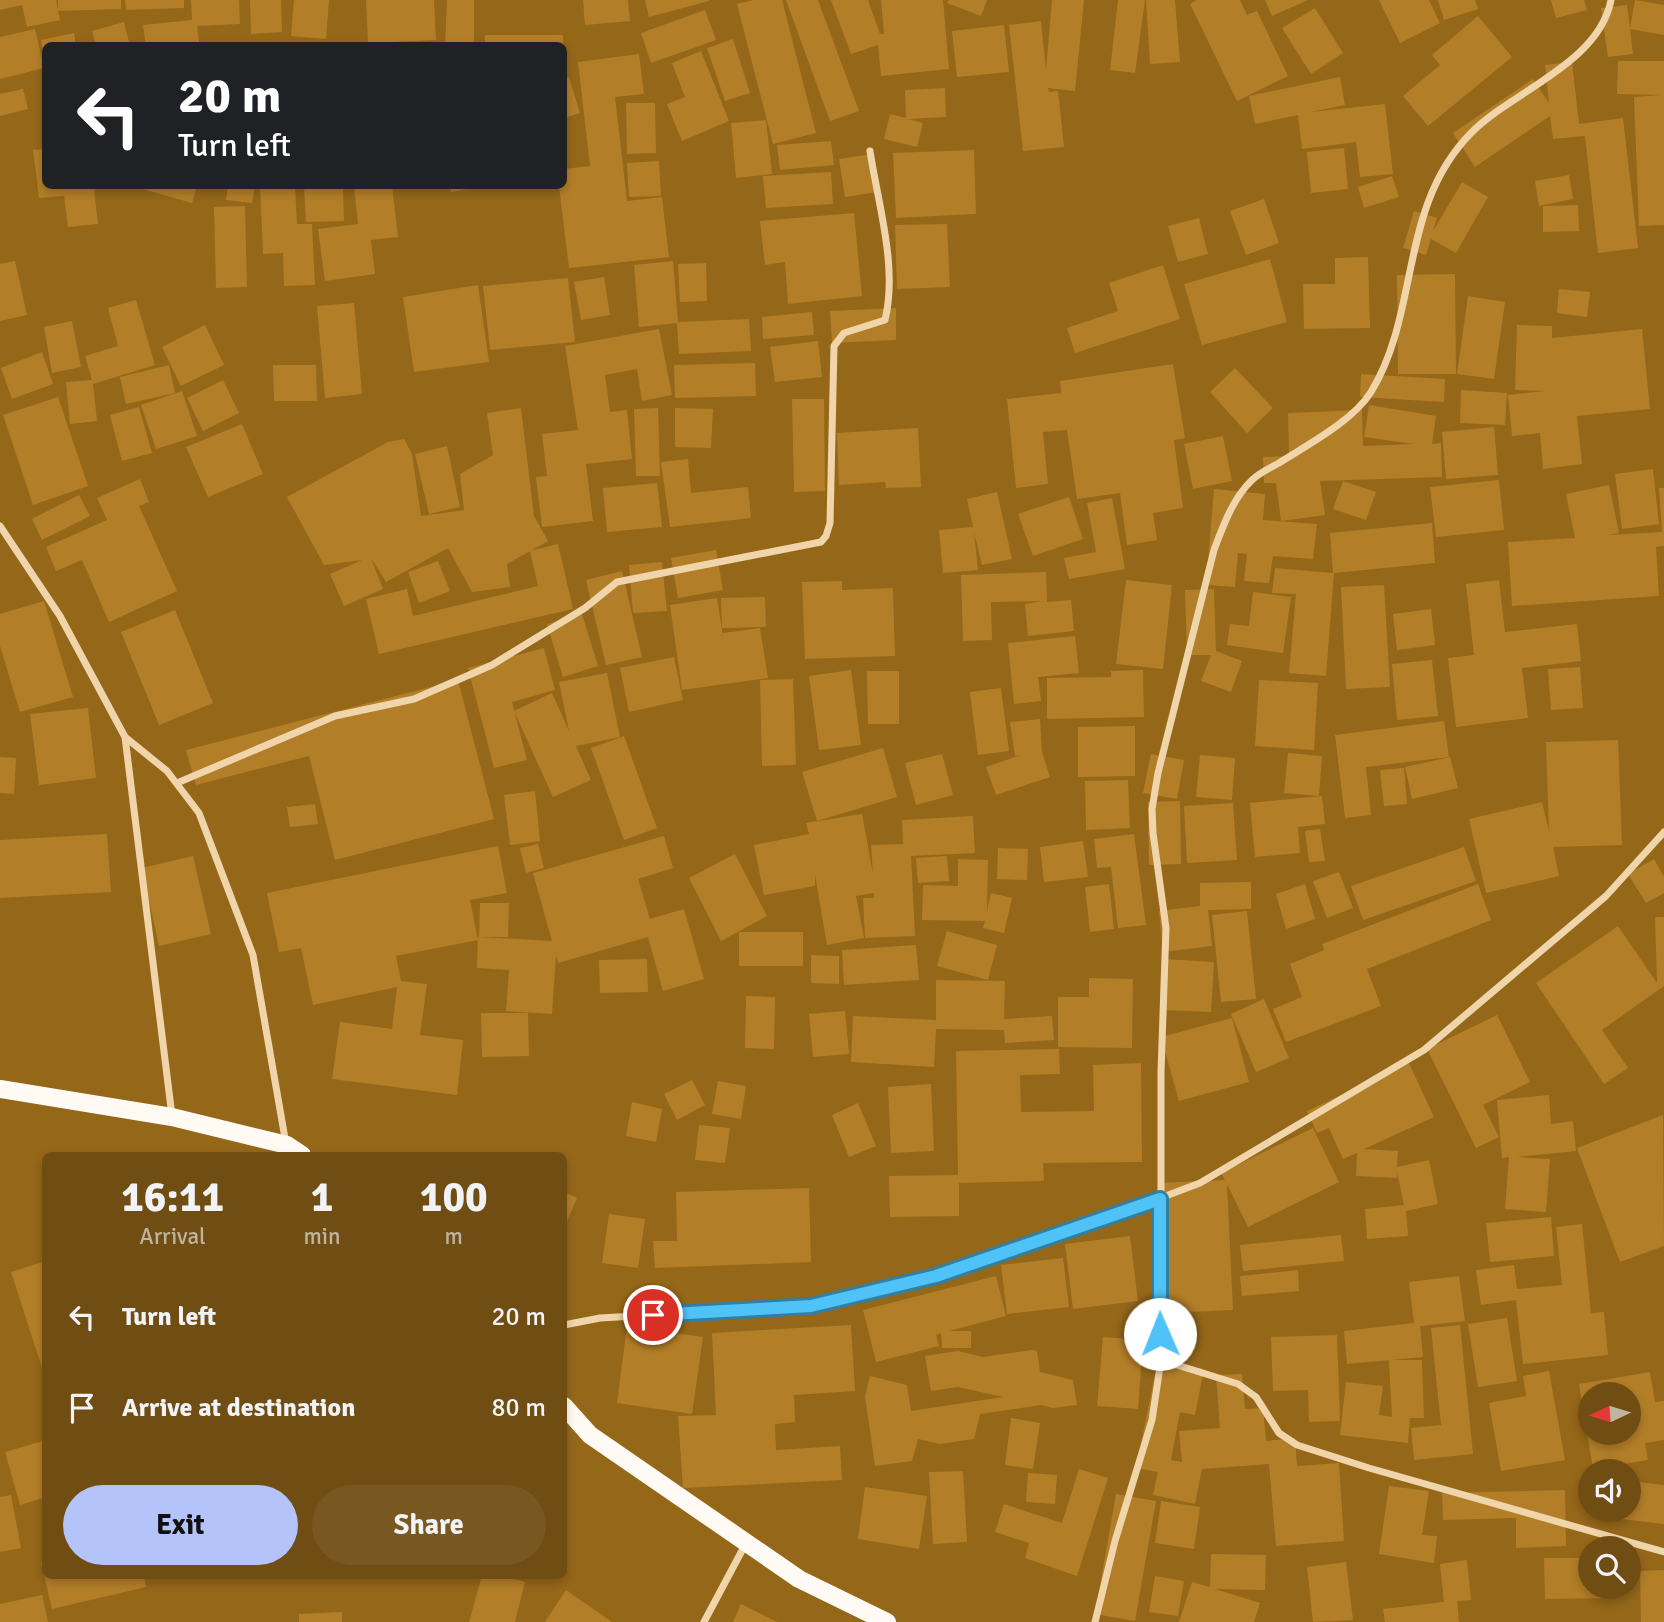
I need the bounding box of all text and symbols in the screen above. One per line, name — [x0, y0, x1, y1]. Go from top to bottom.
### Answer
text: 20 m — [178, 66, 281, 126]
icon: left — [63, 70, 154, 161]
text: Turn left — [178, 126, 291, 165]
text: 16:11 — [121, 1172, 224, 1223]
text: 1 — [311, 1172, 333, 1223]
text: 100 — [420, 1172, 488, 1223]
text: Arrival — [140, 1222, 206, 1251]
text: min — [303, 1222, 341, 1251]
text: m — [445, 1222, 463, 1251]
pin — [623, 1285, 683, 1345]
icon: arrive — [634, 1296, 672, 1334]
position arrow — [1123, 1297, 1197, 1371]
icon: left — [63, 1298, 101, 1336]
text: Turn left — [122, 1301, 216, 1333]
text: 20 m — [491, 1301, 546, 1333]
north arrow — [1578, 1382, 1642, 1446]
map controls — [1578, 1382, 1641, 1599]
icon: arrive — [63, 1389, 101, 1427]
text: Arrive at destination — [122, 1392, 355, 1424]
text: 80 m — [491, 1392, 546, 1424]
button: sound — [1578, 1459, 1641, 1522]
button: Exit — [63, 1485, 298, 1565]
button: Share — [312, 1485, 546, 1565]
button: search — [1578, 1536, 1641, 1599]

